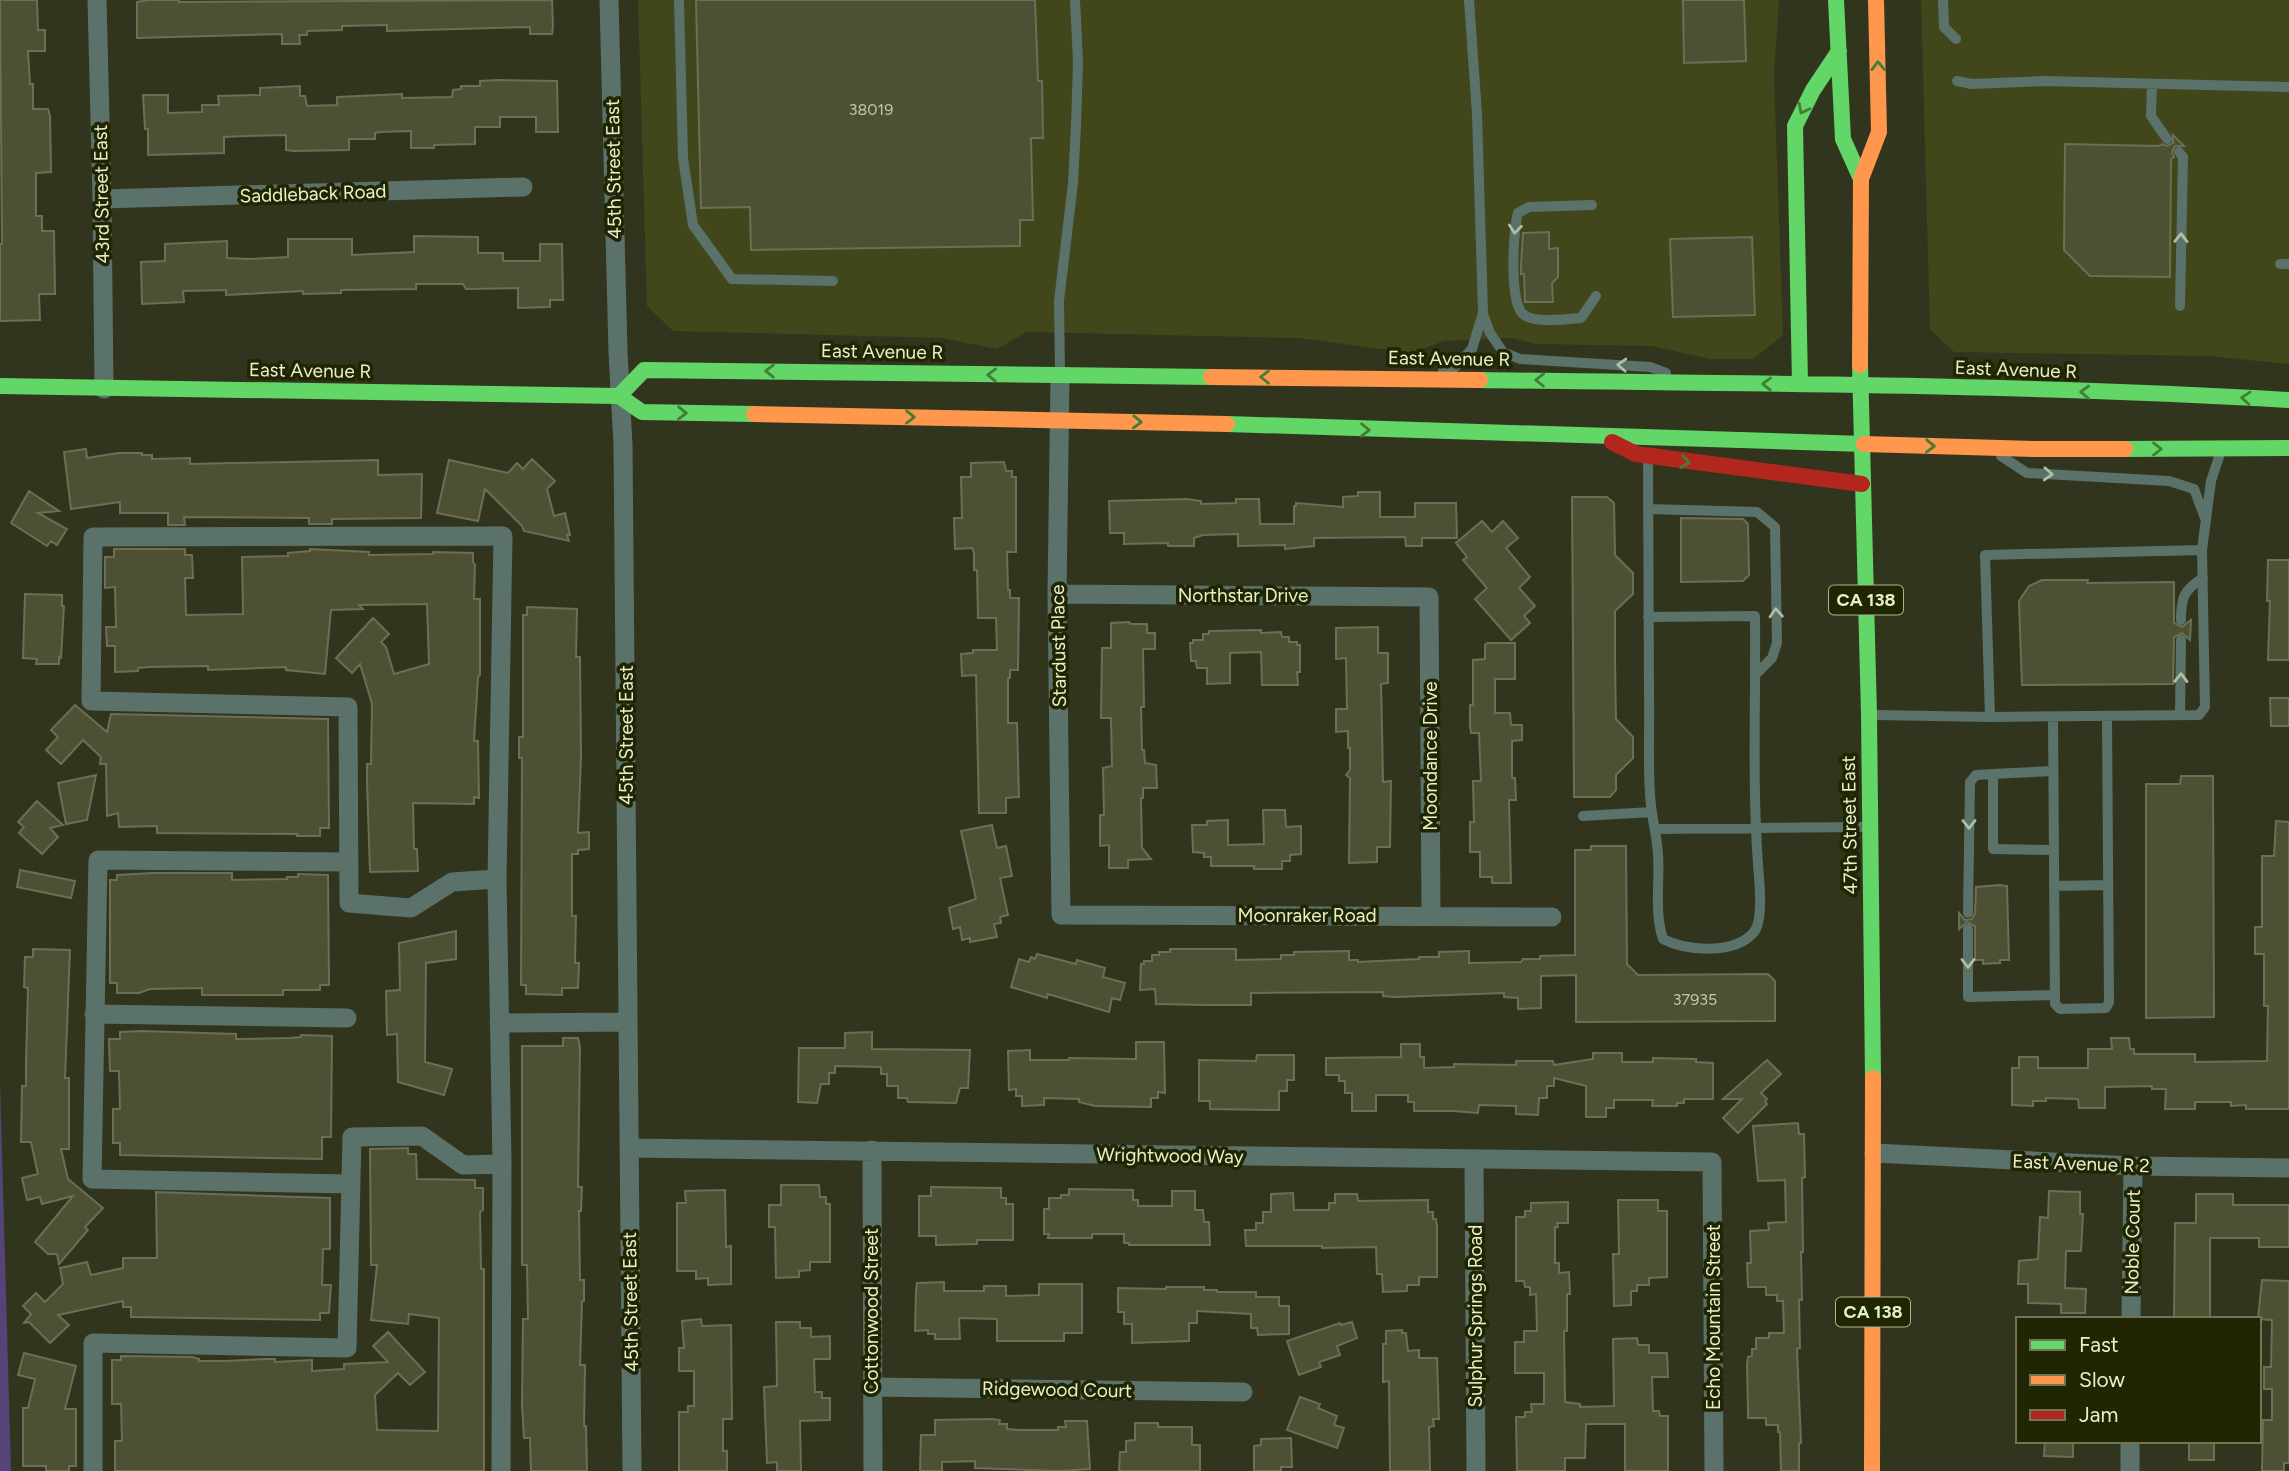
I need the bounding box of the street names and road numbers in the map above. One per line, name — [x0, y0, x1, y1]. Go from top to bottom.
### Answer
street label: 45th Street East — [601, 99, 626, 239]
street label: 43rd Street East — [89, 124, 114, 264]
street label: Saddleback Road — [239, 179, 387, 208]
street label: East Avenue R — [821, 339, 944, 364]
street label: East Avenue R — [1388, 346, 1511, 371]
street label: East Avenue R — [1954, 356, 2078, 383]
street label: East Avenue R — [249, 358, 372, 383]
street label: Stardust Place — [1046, 584, 1071, 708]
street label: Northstar Drive — [1178, 584, 1308, 607]
road number: CA 138 — [1829, 586, 1903, 614]
street label: 45th Street East — [615, 665, 638, 805]
street label: Moondance Drive — [1419, 681, 1442, 831]
street label: 47th Street East — [1837, 755, 1862, 895]
street label: Moonraker Road — [1237, 904, 1377, 927]
street label: Wrightwood Way — [1096, 1143, 1244, 1168]
street label: East Avenue R 2 — [2012, 1150, 2150, 1177]
street label: Noble Court — [2120, 1189, 2145, 1295]
street label: Echo Mountain Street — [1702, 1224, 1725, 1410]
street label: Sulphur Springs Road — [1464, 1225, 1487, 1407]
street label: Cottonwood Street — [860, 1228, 883, 1394]
street label: 45th Street East — [618, 1232, 643, 1372]
road number: CA 138 — [1836, 1297, 1910, 1326]
street label: Ridgewood Court — [982, 1377, 1132, 1402]

